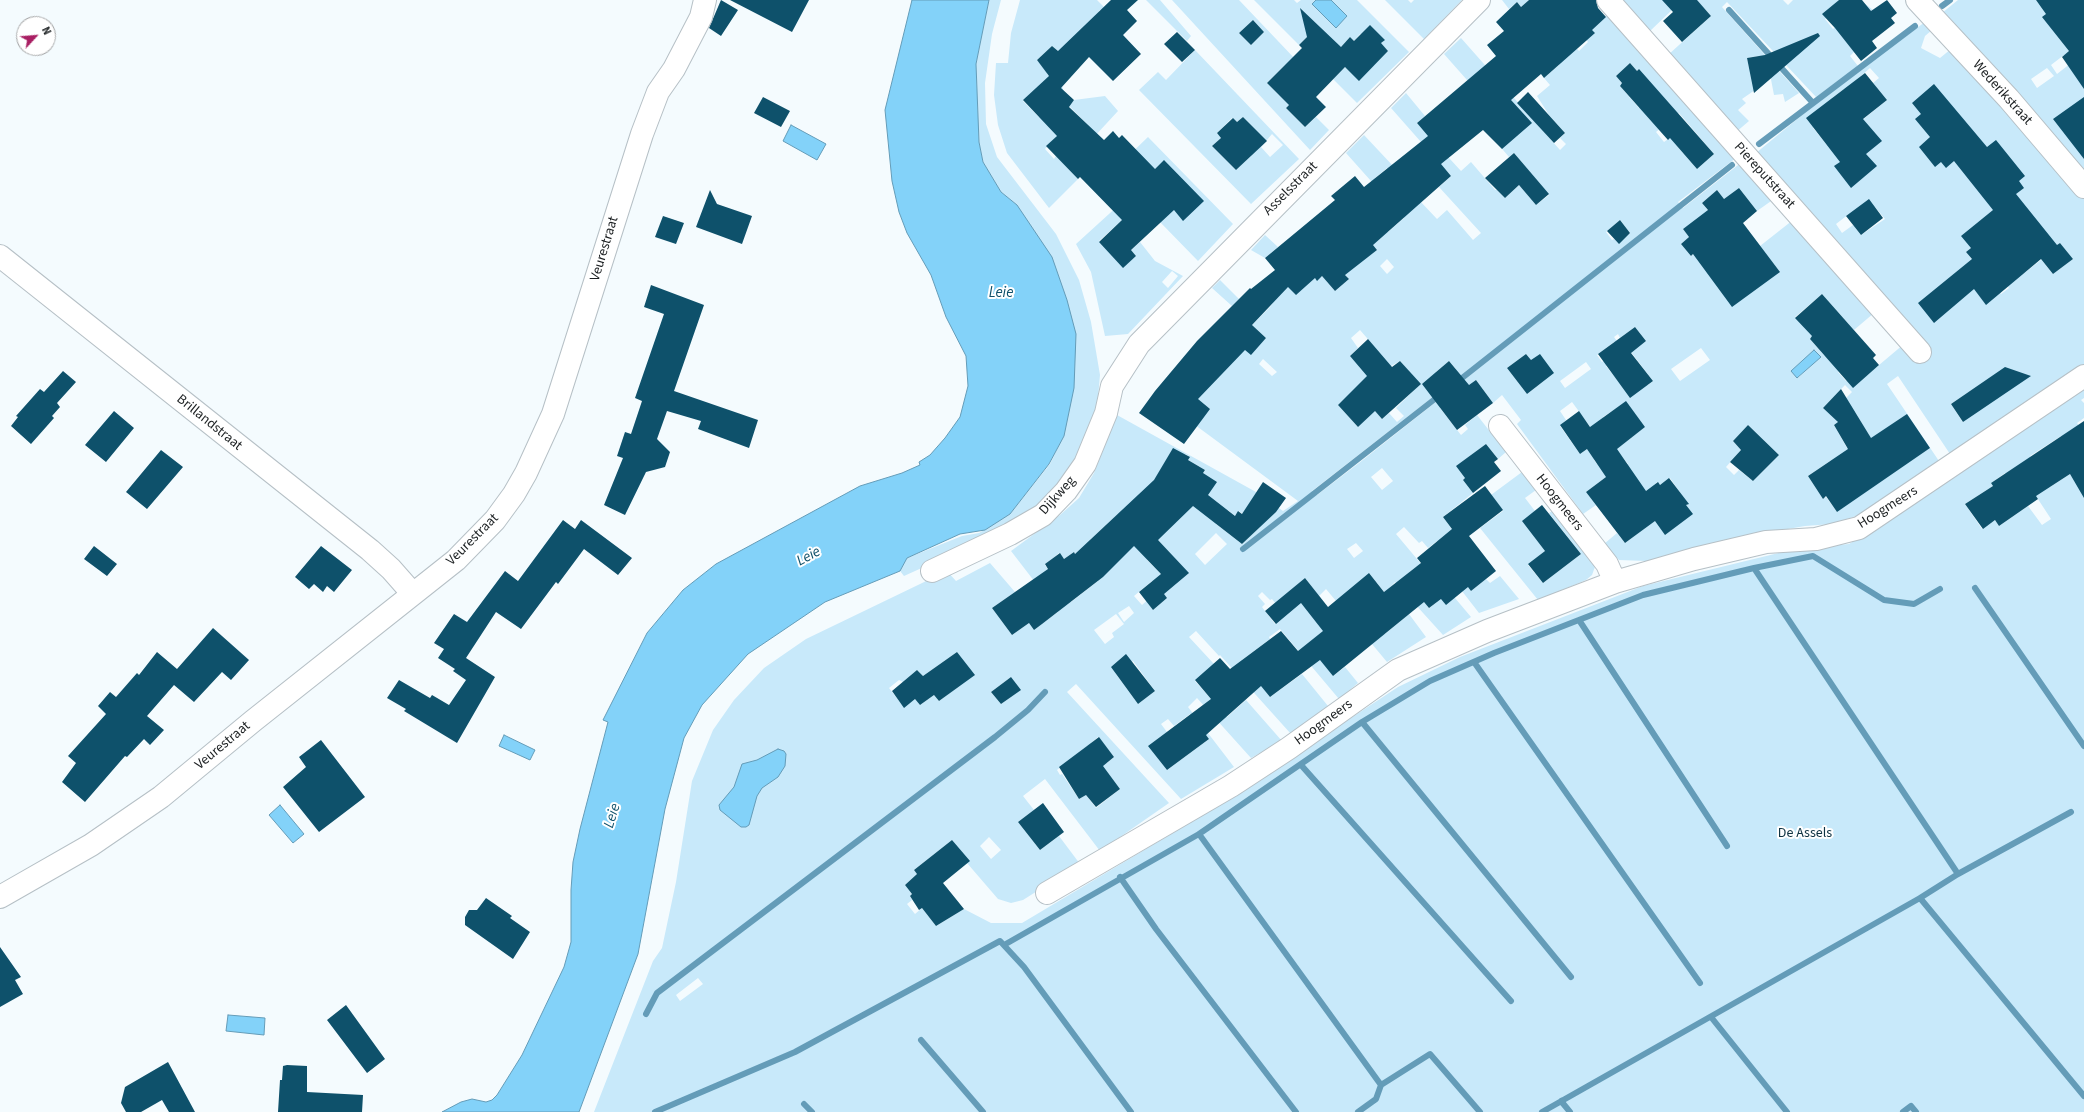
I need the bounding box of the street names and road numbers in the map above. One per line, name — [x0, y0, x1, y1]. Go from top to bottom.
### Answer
street label: Wederikstraat — [1969, 57, 2035, 129]
street label: Piereputstraat — [1730, 139, 1798, 213]
street label: Asselsstraat — [1260, 158, 1322, 220]
street label: Veurestraat — [587, 215, 623, 283]
street label: Brillandstraat — [173, 391, 245, 455]
street label: Hoogmeers — [1532, 471, 1586, 535]
street label: Dijkweg — [1036, 473, 1080, 519]
street label: Hoogmeers — [1855, 483, 1921, 533]
street label: Veurestraat — [443, 510, 503, 570]
street label: Hoogmeers — [1292, 696, 1356, 750]
street label: Veurestraat — [192, 718, 254, 774]

